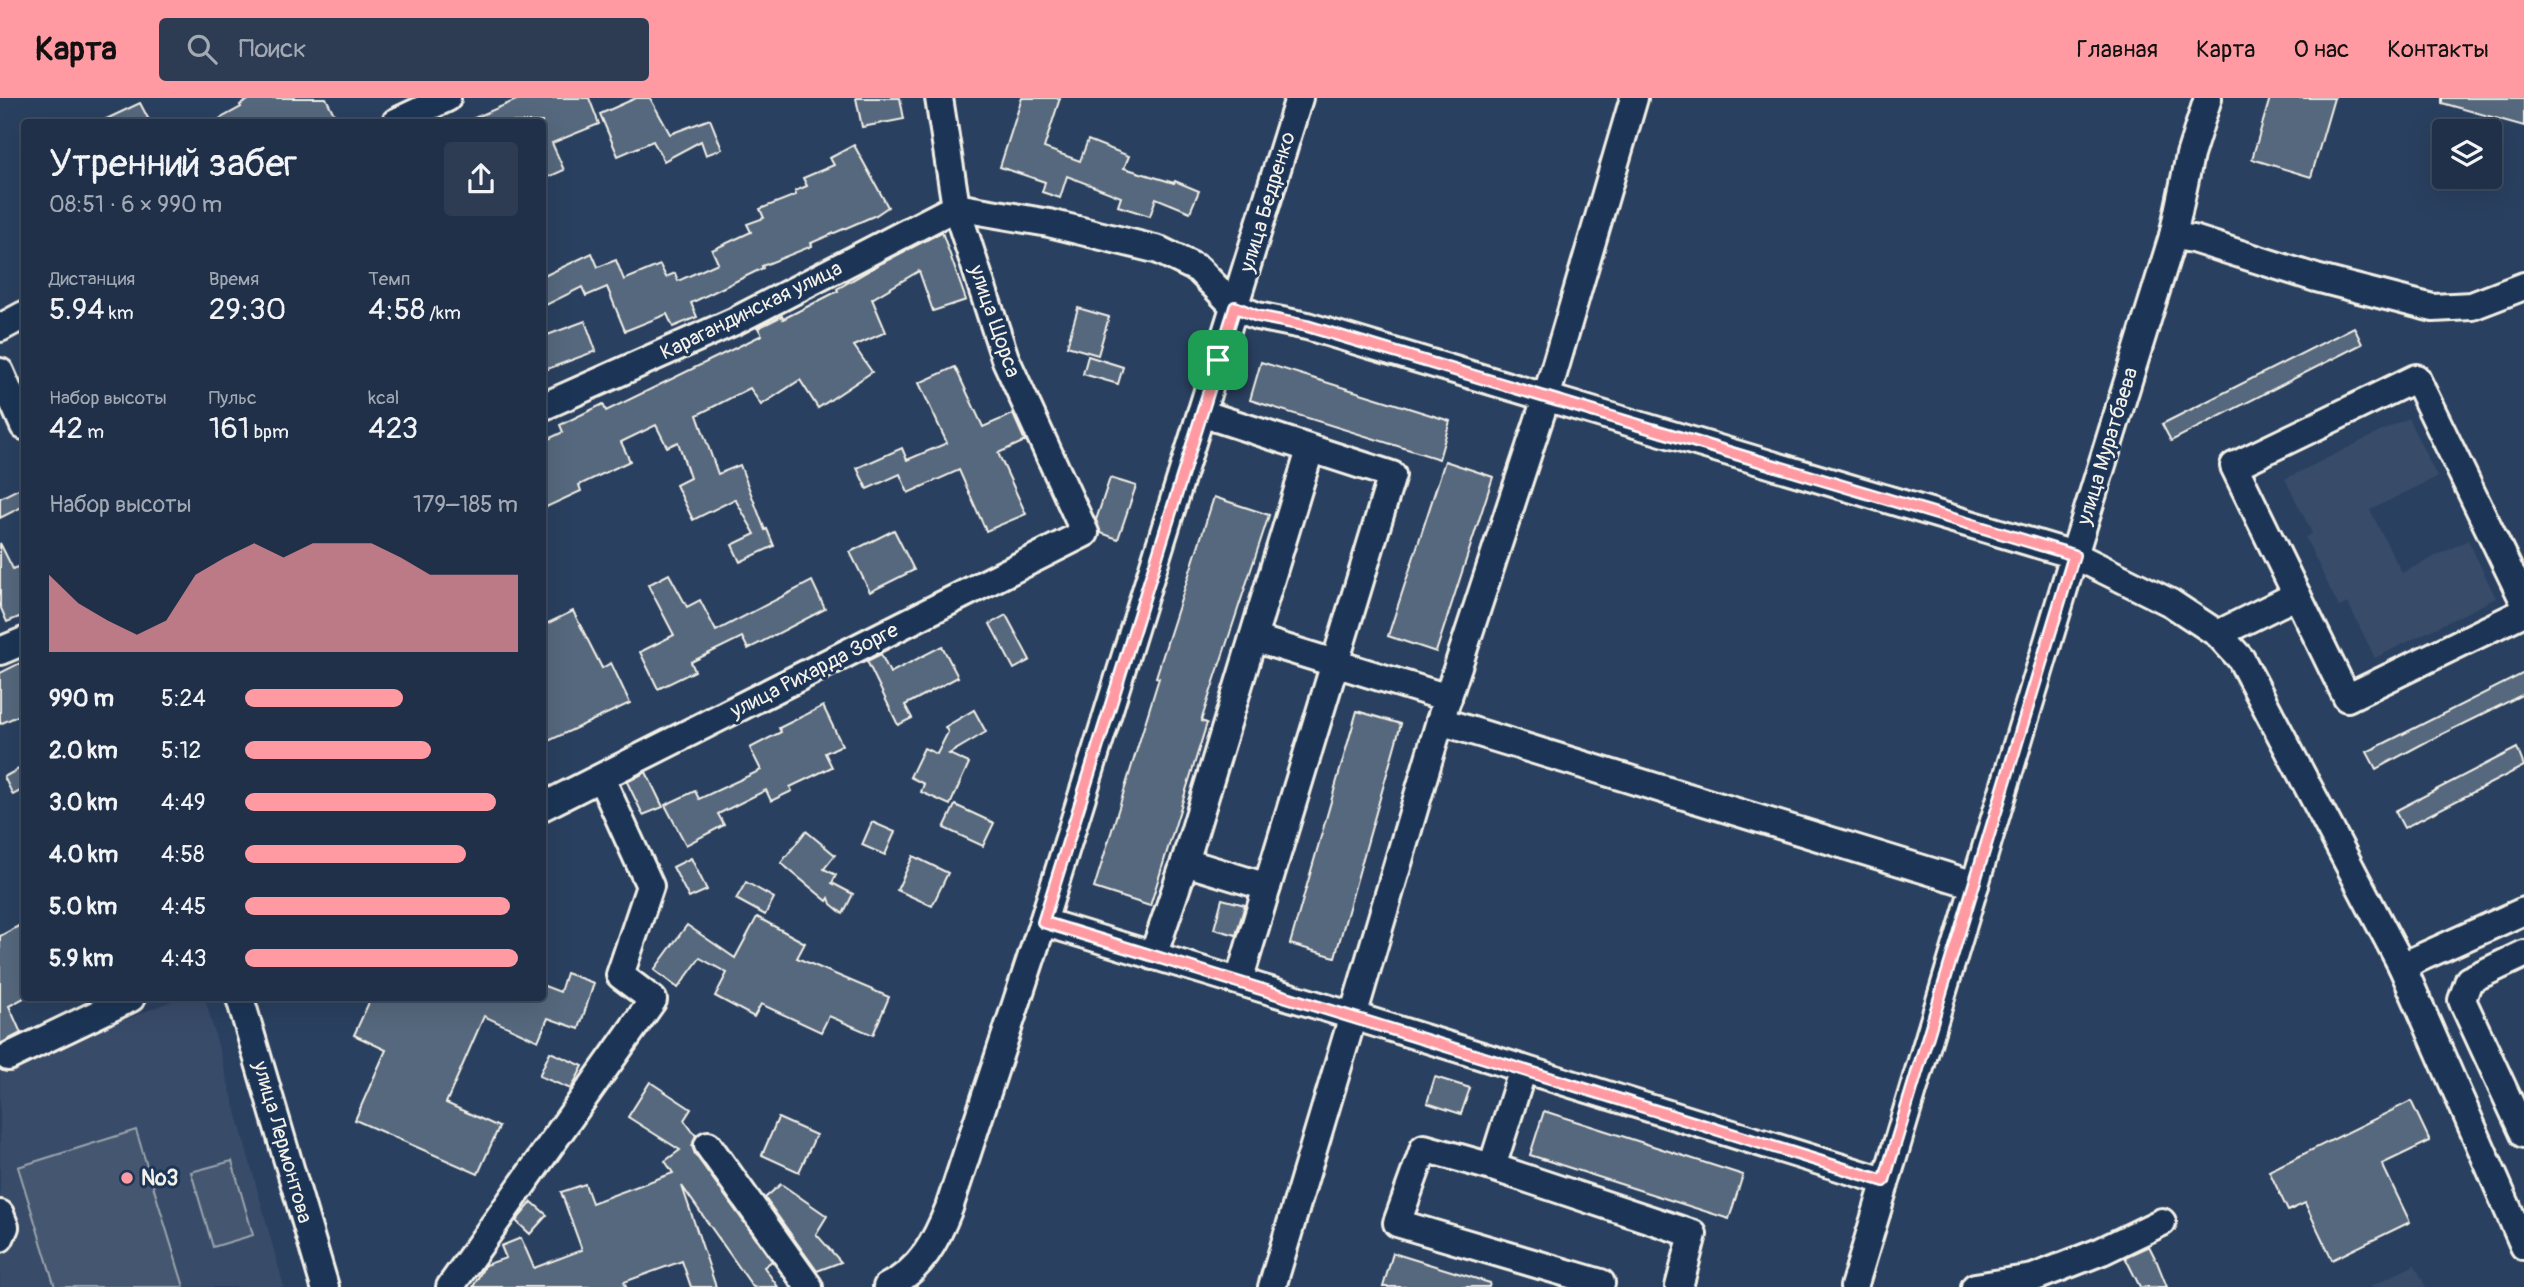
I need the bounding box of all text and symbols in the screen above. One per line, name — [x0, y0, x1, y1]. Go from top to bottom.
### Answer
search box — [159, 18, 649, 81]
text: Карта — [35, 29, 117, 70]
icon: search — [183, 30, 221, 68]
text: Поиск — [239, 33, 307, 65]
text: Главная — [2077, 35, 2158, 64]
text: Карта — [2196, 35, 2256, 64]
text: О нас — [2294, 35, 2349, 64]
text: Контакты — [2387, 35, 2489, 64]
map controls — [2432, 119, 2502, 189]
button: layers — [2432, 119, 2502, 189]
street label: улица Бедренко — [1233, 129, 1302, 277]
text: Утренний забег — [49, 140, 297, 188]
button: share — [444, 142, 518, 216]
text: 08:51 · 6 × 990 m — [49, 190, 222, 219]
street label: Карагандинская улица — [656, 255, 847, 366]
street label: улица Щорса — [962, 260, 1026, 381]
text: Дистанция — [49, 267, 135, 291]
text: Время — [209, 267, 259, 291]
text: Темп — [368, 267, 410, 291]
text: 5.94 — [49, 291, 105, 328]
text: 29:30 — [209, 291, 286, 328]
text: 4:58 — [368, 291, 425, 328]
text: km — [105, 301, 134, 325]
text: /km — [425, 301, 461, 325]
pin — [1188, 330, 1248, 390]
icon: arrive — [1199, 341, 1237, 379]
street label: улица Муратбаева — [2070, 364, 2144, 529]
text: Набор высоты — [49, 386, 167, 410]
text: Пульс — [209, 386, 257, 410]
text: kcal — [368, 386, 399, 410]
text: 42 — [49, 410, 83, 447]
text: 161 — [209, 410, 250, 447]
text: 423 — [368, 410, 418, 447]
text: m — [83, 420, 104, 444]
text: bpm — [250, 420, 289, 444]
text: Набор высоты — [49, 490, 191, 519]
text: 179–185 m — [413, 490, 518, 519]
street label: улица Рихарда Зорге — [725, 616, 903, 725]
text: 990 m — [49, 684, 114, 713]
text: 5:24 — [161, 684, 206, 713]
text: 2.0 km — [49, 736, 118, 765]
text: 5:12 — [161, 736, 201, 765]
text: 3.0 km — [49, 788, 118, 817]
text: 4:49 — [161, 788, 206, 817]
text: 4.0 km — [49, 840, 118, 869]
text: 4:58 — [161, 840, 205, 869]
text: 5.0 km — [49, 892, 117, 921]
text: 4:45 — [161, 892, 206, 921]
text: 5.9 km — [49, 944, 113, 973]
text: 4:43 — [161, 944, 207, 973]
street label: улица Лермонтова — [246, 1057, 319, 1226]
place label: №3 — [141, 1165, 178, 1192]
marker: №3 — [119, 1170, 135, 1186]

